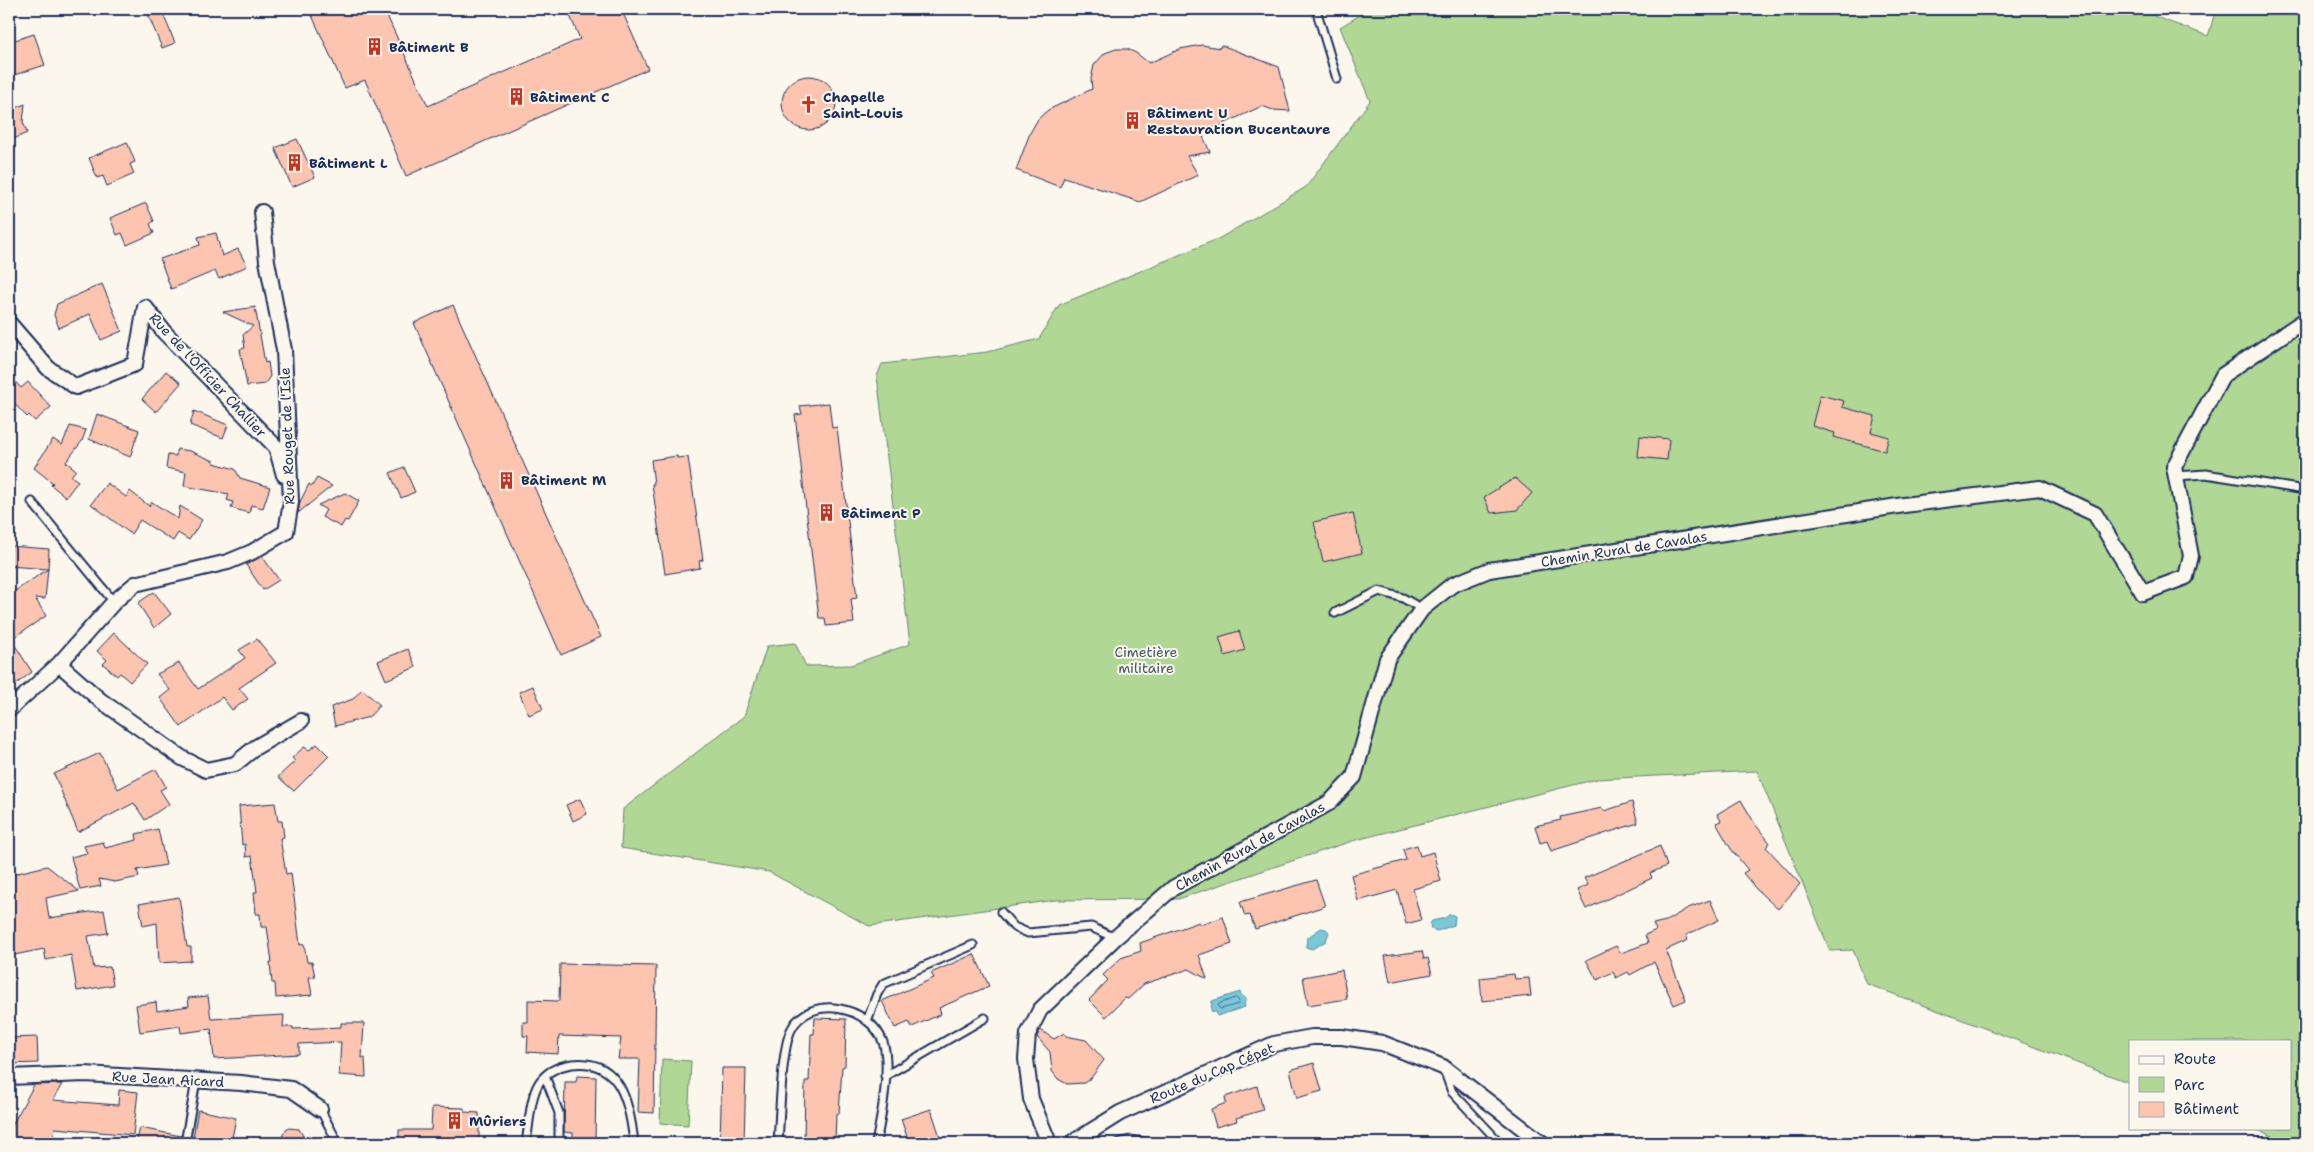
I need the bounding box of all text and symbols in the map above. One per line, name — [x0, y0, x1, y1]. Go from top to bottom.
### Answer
building icon: Bâtiment B — [365, 37, 385, 57]
place label: Bâtiment B — [389, 38, 469, 56]
building icon: Bâtiment C — [506, 87, 526, 107]
place label: Bâtiment C — [530, 88, 609, 106]
place label: Chapelle Saint-Louis — [823, 88, 903, 122]
church icon: Chapelle Saint-Louis — [799, 95, 819, 115]
place label: Bâtiment U Restauration Bucentaure — [1147, 104, 1330, 138]
building icon: Bâtiment U Restauration Bucentaure — [1123, 111, 1143, 131]
building icon: Bâtiment L — [285, 153, 305, 173]
place label: Bâtiment L — [309, 154, 388, 172]
street label: Rue de l'Officier Challier — [146, 309, 271, 441]
street label: Rue Rouget de l'Isle — [276, 367, 298, 505]
building icon: Bâtiment M — [497, 470, 517, 490]
place label: Bâtiment M — [521, 471, 607, 489]
building icon: Bâtiment P — [817, 503, 837, 523]
place label: Bâtiment P — [841, 504, 921, 522]
street label: Chemin Rural de Cavalas — [1540, 527, 1709, 571]
park label: Cimetière militaire — [1114, 643, 1178, 677]
street label: Chemin Rural de Cavalas — [1172, 797, 1328, 895]
street label: Route du Cap Cépet — [1147, 1039, 1277, 1107]
legend — [2129, 1040, 2292, 1130]
text: Route — [2174, 1049, 2216, 1069]
street label: Rue Jean Aicard — [112, 1067, 225, 1091]
text: Parc — [2174, 1075, 2205, 1095]
text: Bâtiment — [2174, 1099, 2239, 1119]
building icon: Mûriers — [445, 1111, 465, 1131]
place label: Mûriers — [469, 1112, 526, 1130]

